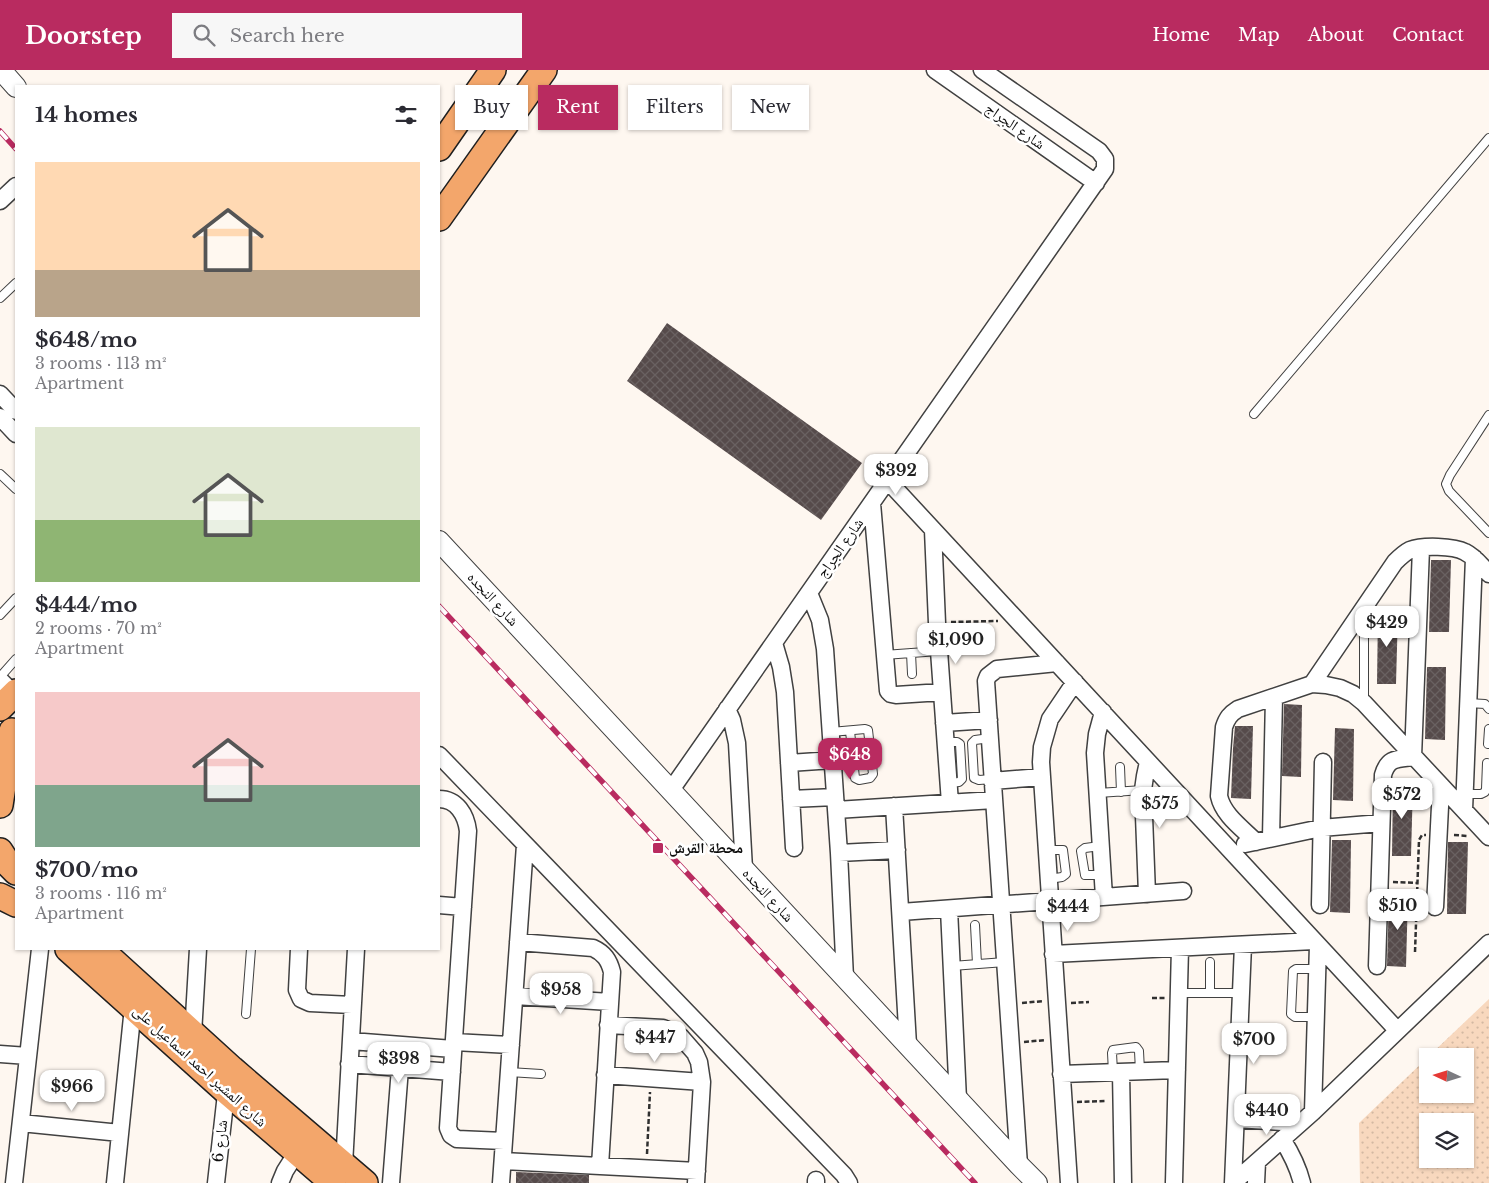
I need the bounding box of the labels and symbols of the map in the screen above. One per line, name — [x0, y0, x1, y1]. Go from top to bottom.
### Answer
street label: شارع الجراج — [981, 98, 1049, 154]
pin: $392 — [866, 454, 926, 496]
street label: شارع الجراج — [812, 514, 868, 582]
street label: شارع النجده — [463, 568, 523, 630]
pin: $429 — [1357, 606, 1417, 648]
pin: $1,090 — [915, 622, 997, 665]
pin: $648 — [820, 738, 880, 780]
pin: $572 — [1372, 778, 1432, 820]
pin: $575 — [1130, 786, 1190, 829]
place label: محطة القرش — [669, 838, 743, 857]
marker: محطة القرش — [651, 841, 665, 855]
street label: شارع النجده — [738, 864, 798, 926]
pin: $510 — [1368, 888, 1428, 931]
pin: $444 — [1038, 890, 1098, 932]
pin: $958 — [531, 972, 591, 1015]
street label: شارع المشير احمد اسماعيل على — [129, 1001, 271, 1132]
pin: $447 — [625, 1020, 685, 1063]
pin: $700 — [1224, 1022, 1284, 1065]
pin: $398 — [369, 1042, 429, 1084]
north arrow — [1419, 1048, 1474, 1102]
pin: $966 — [42, 1070, 102, 1112]
pin: $440 — [1237, 1094, 1297, 1136]
street label: شارع 6 — [208, 1119, 232, 1163]

